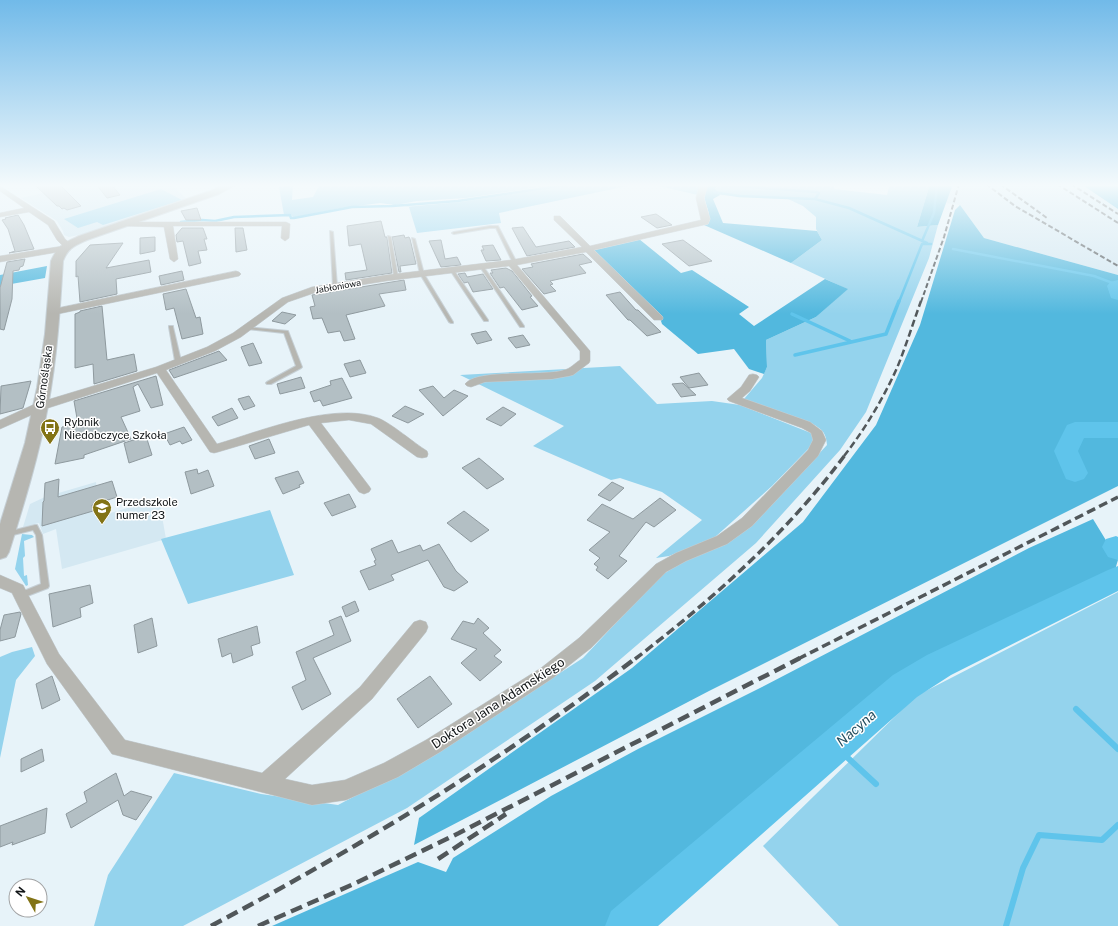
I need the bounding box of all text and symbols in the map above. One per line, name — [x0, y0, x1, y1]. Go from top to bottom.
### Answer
street label: Jabłoniowa — [314, 277, 362, 295]
street label: Górnośląska — [34, 345, 54, 409]
place label: Rybnik Niedobczyce Szkoła — [64, 416, 167, 441]
bus stop icon: Rybnik Niedobczyce Szkoła — [39, 417, 61, 445]
place label: Przedszkole numer 23 — [116, 496, 178, 521]
school or university icon: Przedszkole numer 23 — [91, 497, 113, 525]
street label: Doktora Jana Adamskiego — [429, 654, 567, 752]
water label: Nacyna — [833, 706, 879, 750]
north arrow — [8, 878, 48, 918]
text: N — [13, 885, 28, 899]

